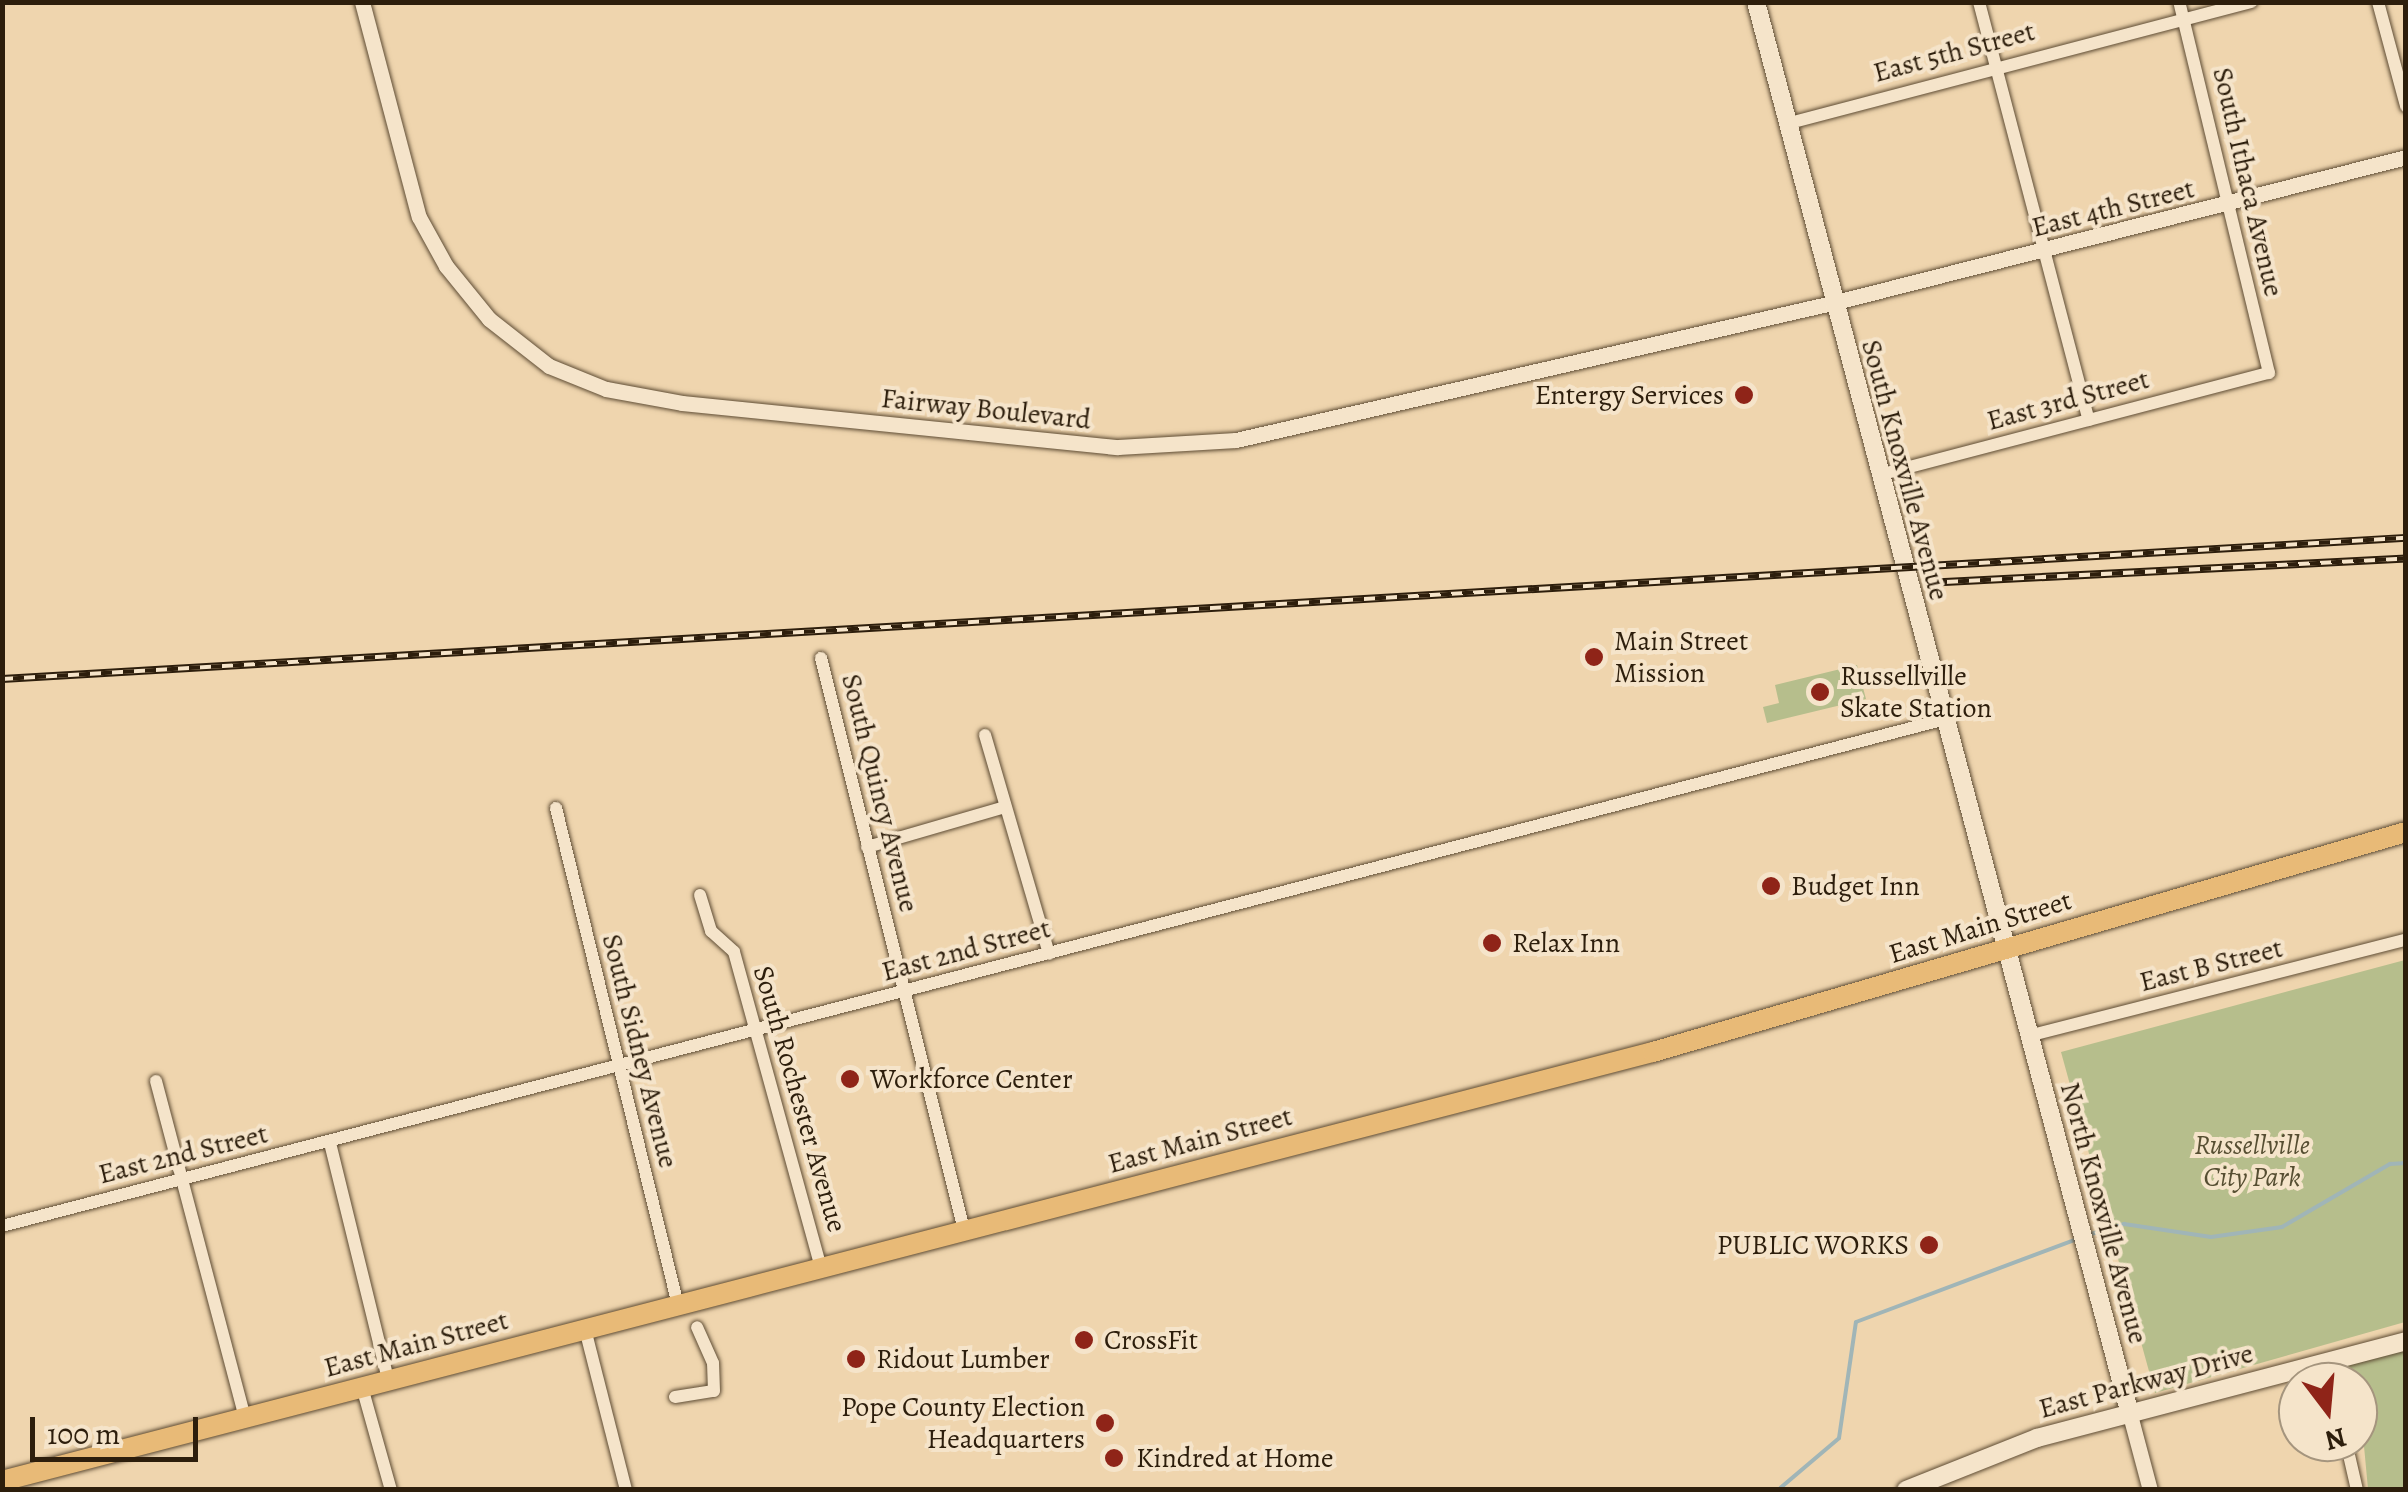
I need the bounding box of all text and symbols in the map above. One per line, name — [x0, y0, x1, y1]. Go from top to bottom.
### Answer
street label: East 5th Street — [1870, 14, 2038, 90]
street label: South Ithaca Avenue — [2205, 64, 2291, 300]
street label: East 4th Street — [2028, 172, 2198, 244]
street label: South Knoxville Avenue — [1854, 336, 1956, 604]
street label: East 3rd Street — [1983, 362, 2153, 438]
place label: Entergy Services — [1535, 378, 1724, 412]
street label: Fairway Boulevard — [880, 381, 1092, 437]
marker: Entergy Services — [1733, 384, 1755, 406]
place label: Main Street Mission — [1614, 624, 1748, 690]
marker: Main Street Mission — [1583, 646, 1605, 668]
place label: Russellville Skate Station — [1840, 659, 1992, 725]
street label: South Quincy Avenue — [834, 670, 926, 916]
marker: Russellville Skate Station — [1809, 681, 1831, 703]
place label: Budget Inn — [1791, 869, 1920, 903]
marker: Budget Inn — [1760, 875, 1782, 897]
street label: East Main Street — [1885, 883, 2075, 971]
street label: East 2nd Street — [878, 911, 1054, 989]
place label: Relax Inn — [1512, 926, 1620, 960]
street label: South Sidney Avenue — [595, 931, 685, 1171]
street label: East B Street — [2136, 931, 2286, 999]
marker: Relax Inn — [1481, 932, 1503, 954]
street label: South Rochester Avenue — [746, 962, 854, 1236]
place label: Workforce Center — [870, 1062, 1073, 1096]
marker: Workforce Center — [839, 1068, 861, 1090]
street label: North Knoxville Avenue — [2053, 1079, 2155, 1347]
street label: East Main Street — [1104, 1099, 1296, 1181]
street label: East 2nd Street — [95, 1117, 271, 1191]
park label: Russellville City Park — [2194, 1128, 2310, 1194]
place label: PUBLIC WORKS — [1717, 1228, 1909, 1262]
marker: PUBLIC WORKS — [1918, 1234, 1940, 1256]
street label: East Main Street — [320, 1303, 512, 1385]
place label: CrossFit — [1104, 1323, 1198, 1357]
marker: CrossFit — [1073, 1329, 1095, 1351]
street label: East Parkway Drive — [2035, 1336, 2257, 1426]
place label: Ridout Lumber — [876, 1342, 1050, 1376]
marker: Ridout Lumber — [845, 1348, 867, 1370]
north arrow — [2278, 1362, 2378, 1462]
place label: Pope County Election Headquarters — [841, 1390, 1085, 1456]
scale bar — [35, 1397, 202, 1459]
marker: Pope County Election Headquarters — [1094, 1412, 1116, 1434]
text: 100 m — [47, 1414, 120, 1454]
text: N — [2321, 1418, 2351, 1460]
place label: Kindred at Home — [1136, 1441, 1334, 1475]
marker: Kindred at Home — [1101, 1445, 1127, 1471]

